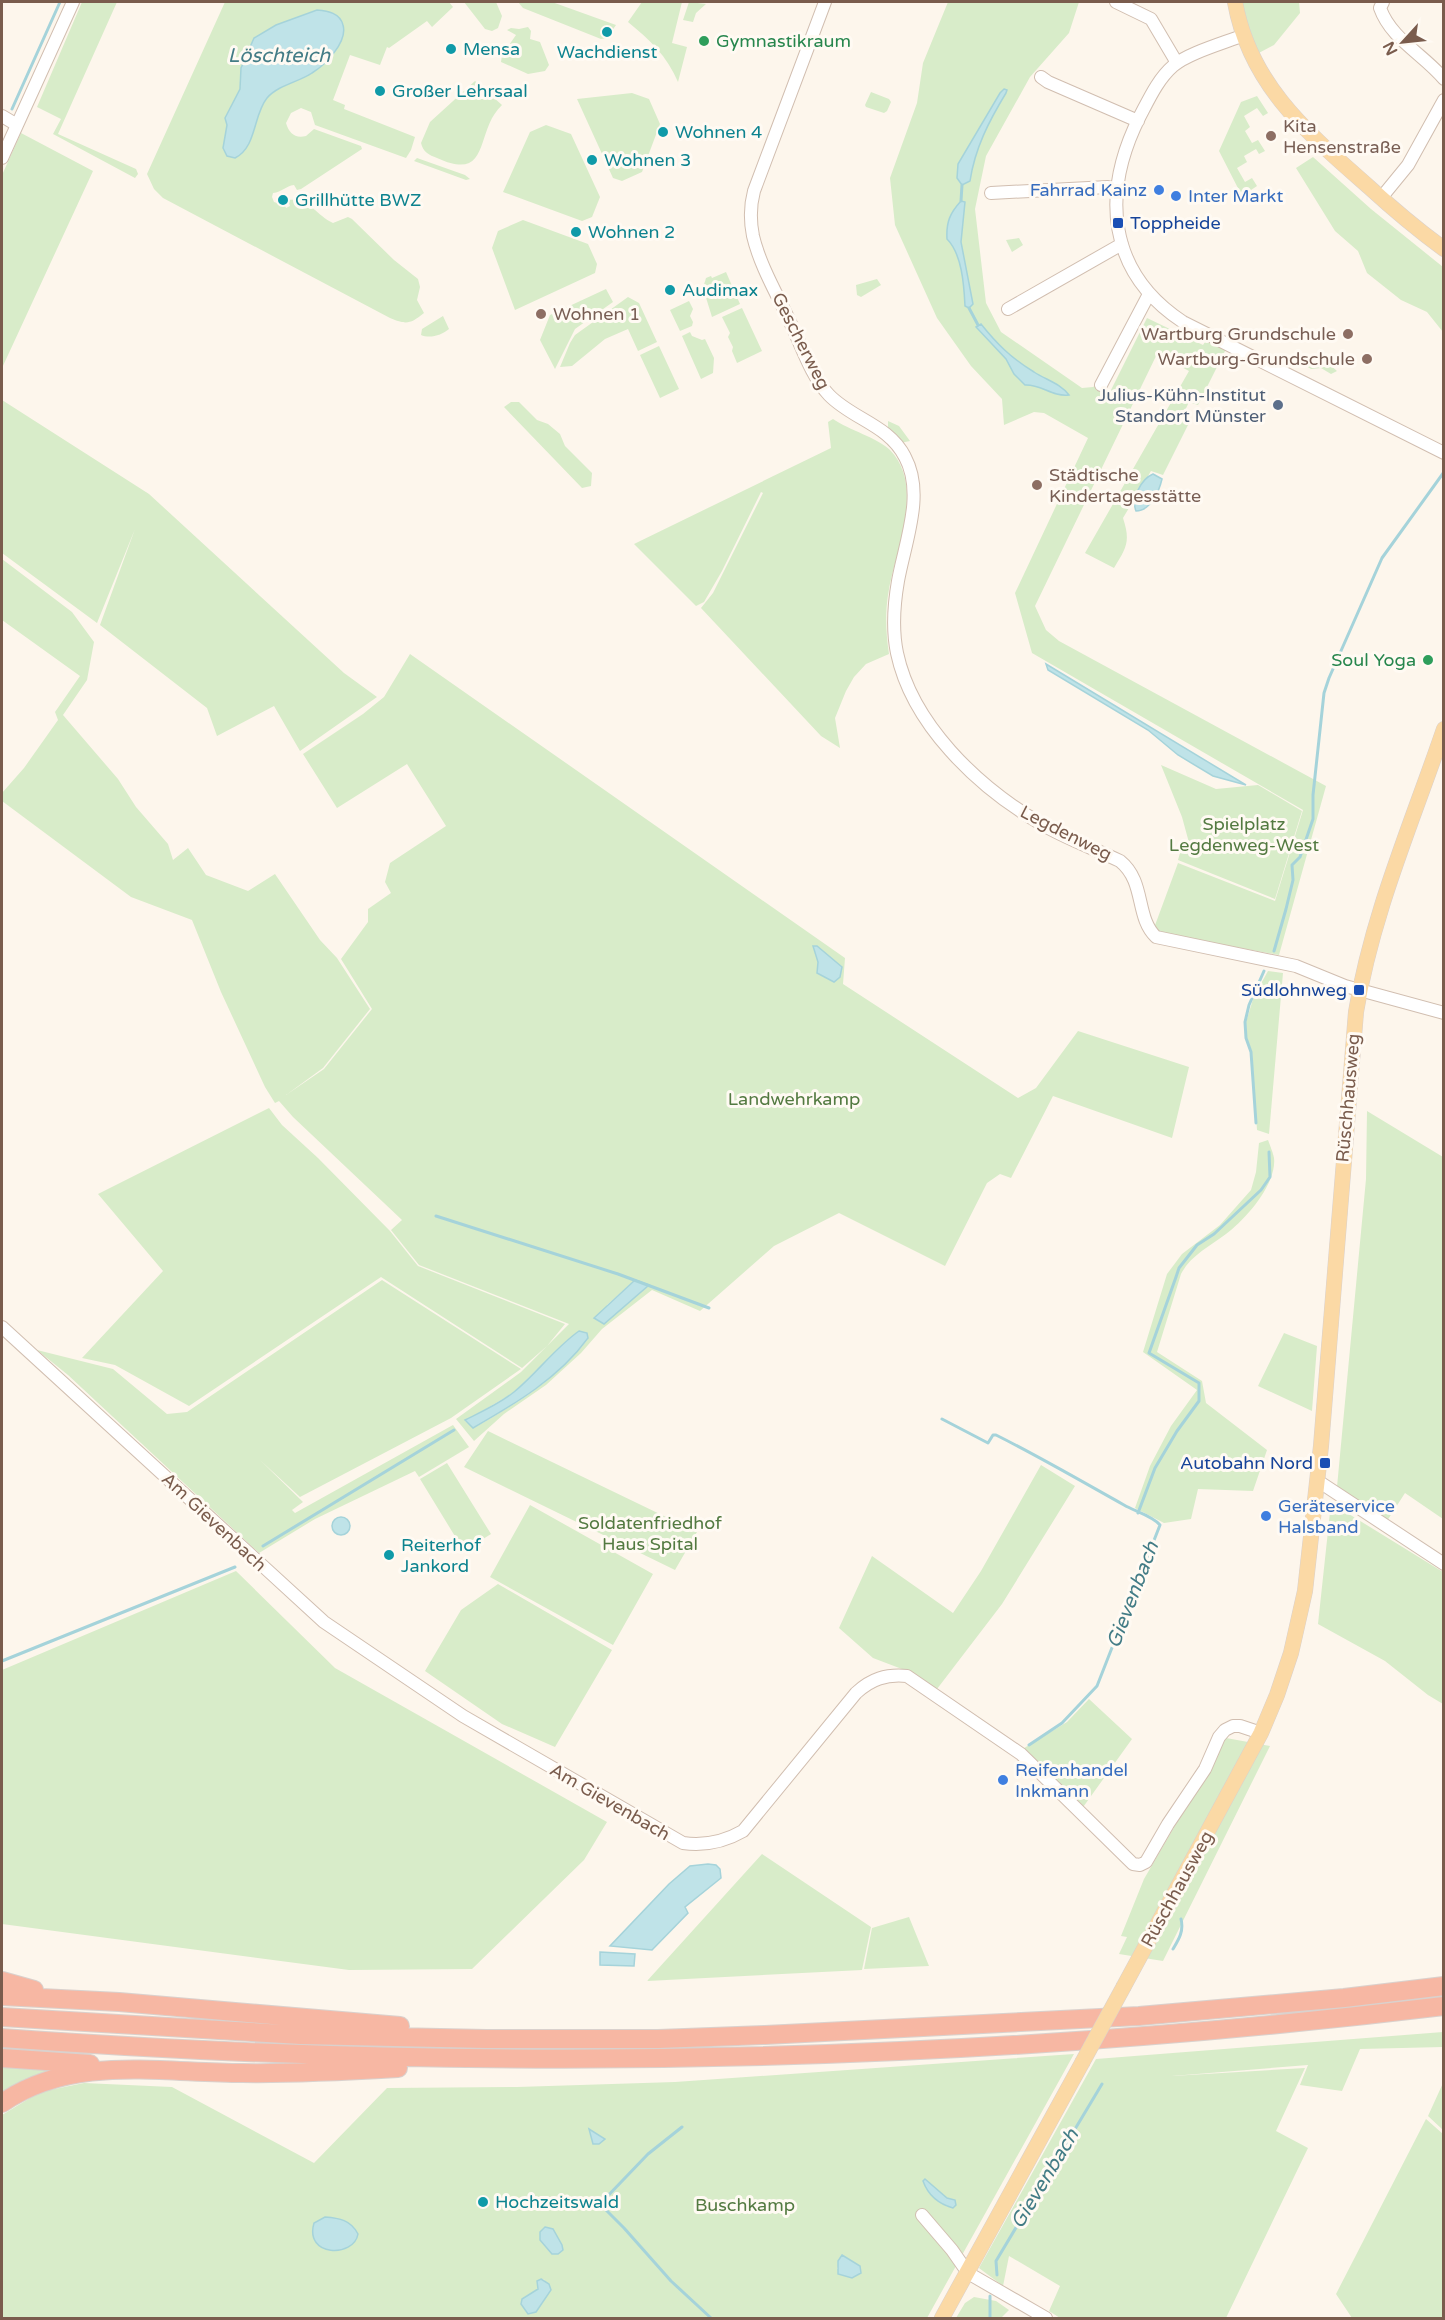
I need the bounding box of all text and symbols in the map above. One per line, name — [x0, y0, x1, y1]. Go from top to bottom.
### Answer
north arrow — [1373, 12, 1433, 72]
marker: Wachdienst — [600, 25, 614, 39]
place label: Gymnastikraum — [716, 30, 851, 52]
marker: Gymnastikraum — [697, 34, 711, 48]
place label: Mensa — [463, 38, 520, 60]
text: N — [1379, 38, 1402, 59]
place label: Wachdienst — [557, 41, 657, 63]
marker: Mensa — [444, 42, 458, 56]
water label: Löschteich — [228, 44, 331, 68]
place label: Großer Lehrsaal — [392, 80, 528, 102]
marker: Großer Lehrsaal — [373, 84, 387, 98]
place label: Kita Hensenstraße — [1283, 115, 1401, 158]
place label: Wohnen 4 — [675, 121, 762, 143]
marker: Wohnen 4 — [656, 125, 670, 139]
marker: Kita Hensenstraße — [1264, 129, 1278, 143]
place label: Wohnen 3 — [604, 149, 691, 171]
marker: Wohnen 3 — [585, 153, 599, 167]
place label: Fahrrad Kainz — [1030, 179, 1147, 201]
marker: Fahrrad Kainz — [1152, 183, 1166, 197]
place label: Inter Markt — [1188, 185, 1283, 207]
place label: Grillhütte BWZ — [295, 189, 421, 211]
marker: Inter Markt — [1169, 189, 1183, 203]
marker: Grillhütte BWZ — [276, 193, 290, 207]
place label: Toppheide — [1130, 212, 1221, 234]
marker: Toppheide — [1111, 216, 1125, 230]
place label: Wohnen 2 — [588, 221, 675, 243]
marker: Wohnen 2 — [569, 225, 583, 239]
place label: Audimax — [682, 279, 758, 301]
marker: Audimax — [663, 283, 677, 297]
street label: Gescherweg — [767, 289, 835, 393]
place label: Wohnen 1 — [553, 303, 640, 325]
marker: Wohnen 1 — [534, 307, 548, 321]
place label: Wartburg Grundschule — [1141, 323, 1336, 345]
marker: Wartburg Grundschule — [1341, 327, 1355, 341]
place label: Wartburg-Grundschule — [1157, 348, 1355, 370]
marker: Wartburg-Grundschule — [1360, 352, 1374, 366]
place label: Julius-Kühn-Institut Standort Münster — [1098, 384, 1266, 427]
marker: Julius-Kühn-Institut Standort Münster — [1271, 398, 1285, 412]
place label: Städtische Kindertagesstätte — [1049, 464, 1201, 507]
marker: Städtische Kindertagesstätte — [1030, 478, 1044, 492]
place label: Soul Yoga — [1331, 649, 1416, 671]
marker: Soul Yoga — [1421, 653, 1435, 667]
street label: Legdenweg — [1016, 801, 1116, 865]
park label: Spielplatz Legdenweg-West — [1169, 813, 1319, 856]
place label: Südlohnweg — [1241, 979, 1347, 1001]
marker: Südlohnweg — [1352, 983, 1366, 997]
street label: Rüschhausweg — [1331, 1033, 1365, 1163]
park label: Landwehrkamp — [728, 1088, 860, 1110]
place label: Autobahn Nord — [1180, 1452, 1313, 1474]
marker: Autobahn Nord — [1318, 1456, 1332, 1470]
street label: Am Gievenbach — [157, 1468, 271, 1576]
place label: Geräteservice Halsband — [1278, 1495, 1395, 1538]
marker: Geräteservice Halsband — [1259, 1509, 1273, 1523]
park label: Soldatenfriedhof Haus Spital — [578, 1512, 722, 1555]
place label: Reiterhof Jankord — [401, 1534, 481, 1577]
water label: Gievenbach — [1102, 1538, 1165, 1652]
marker: Reiterhof Jankord — [382, 1548, 396, 1562]
street label: Am Gievenbach — [546, 1759, 674, 1845]
place label: Reifenhandel Inkmann — [1015, 1759, 1128, 1802]
marker: Reifenhandel Inkmann — [996, 1773, 1010, 1787]
street label: Rüschhausweg — [1136, 1827, 1218, 1951]
water label: Gievenbach — [1006, 2124, 1085, 2233]
place label: Hochzeitswald — [495, 2191, 619, 2213]
park label: Buschkamp — [695, 2194, 795, 2216]
marker: Hochzeitswald — [476, 2195, 490, 2209]

